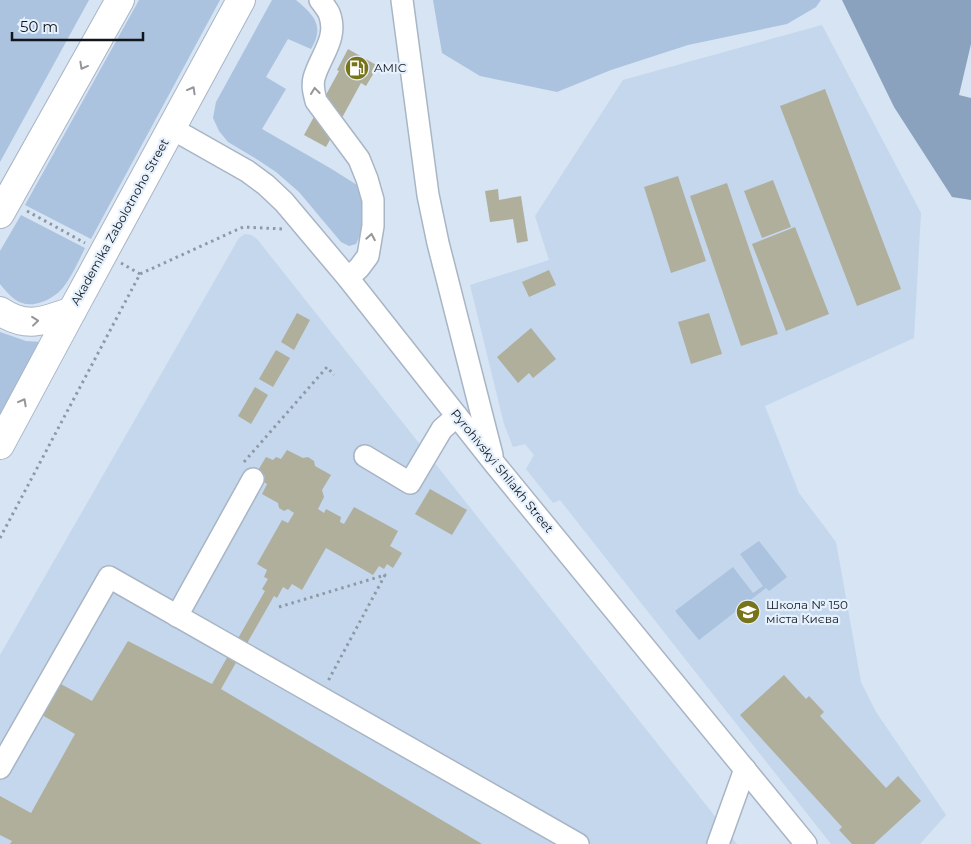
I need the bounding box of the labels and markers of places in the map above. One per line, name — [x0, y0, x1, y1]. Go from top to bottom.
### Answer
fuel station icon: AMIC — [344, 55, 370, 81]
place label: AMIC — [374, 60, 407, 75]
place label: Школа № 150 міста Києва — [766, 597, 848, 626]
school or university icon: Школа № 150 міста Києва — [735, 599, 761, 625]

